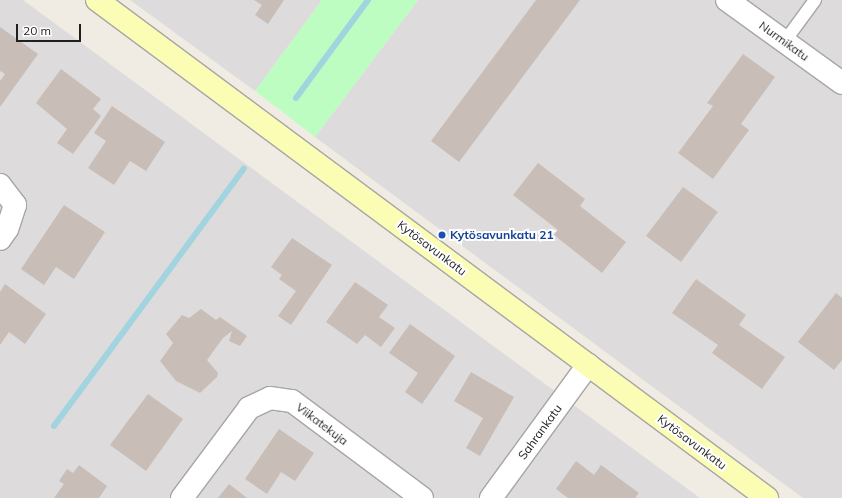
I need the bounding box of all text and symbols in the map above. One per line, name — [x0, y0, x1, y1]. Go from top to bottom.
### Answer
scale bar — [18, 16, 83, 42]
street label: Nurmikatu — [756, 18, 812, 64]
text: 20 m — [23, 23, 51, 38]
street label: Kytösavunkatu — [395, 217, 469, 279]
place label: Kytösavunkatu 21 — [450, 228, 554, 242]
marker: Kytösavunkatu 21 — [437, 230, 447, 240]
street label: Viikatekuja — [293, 400, 351, 448]
street label: Sahrankatu — [515, 402, 565, 462]
street label: Kytösavunkatu — [655, 411, 729, 473]

